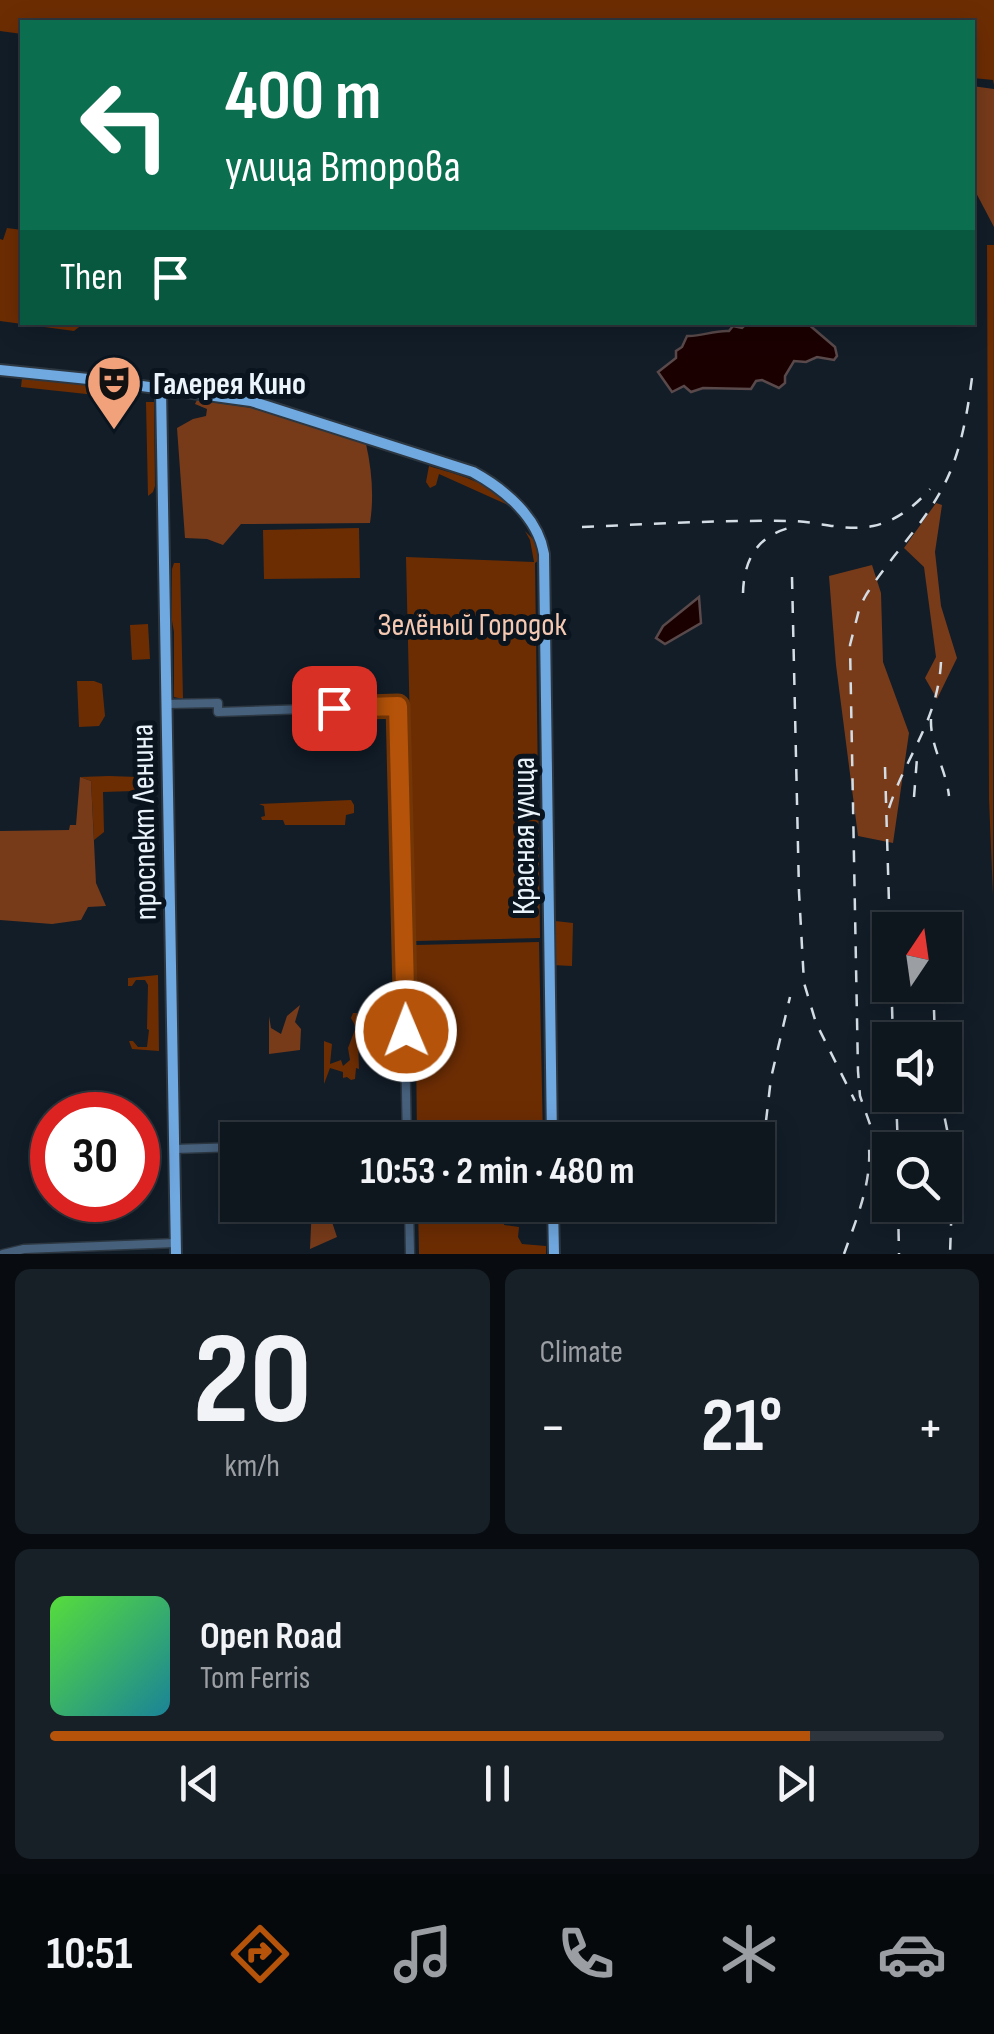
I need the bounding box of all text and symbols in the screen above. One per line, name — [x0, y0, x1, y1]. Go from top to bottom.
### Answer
text: 400 m — [225, 55, 382, 139]
icon: left — [60, 60, 190, 190]
text: улица Второва — [225, 140, 461, 195]
icon: arrive — [143, 250, 198, 305]
text: Then — [60, 255, 123, 300]
theatre icon: Галерея Кино — [84, 353, 144, 432]
place label: Галерея Кино — [153, 365, 306, 404]
park label: Зелёный Городок — [377, 606, 567, 645]
pin — [292, 666, 377, 751]
icon: arrive — [307, 681, 362, 736]
street label: проспект Ленина — [123, 723, 166, 920]
street label: Красная улица — [505, 757, 544, 915]
north arrow — [872, 912, 962, 1002]
map controls — [872, 912, 962, 1222]
position arrow — [354, 979, 458, 1083]
button: sound — [872, 1022, 962, 1112]
speed limit sign: 30 — [30, 1092, 160, 1222]
button: search — [872, 1132, 962, 1222]
text: 10:53 · 2 min · 480 m — [361, 1149, 634, 1194]
text: 20 — [193, 1304, 312, 1460]
text: Climate — [540, 1333, 623, 1372]
text: 21° — [701, 1382, 782, 1473]
text: − — [540, 1395, 566, 1462]
text: + — [917, 1395, 944, 1462]
text: km/h — [225, 1447, 280, 1486]
text: Open Road — [200, 1614, 342, 1659]
text: Tom Ferris — [200, 1659, 310, 1698]
icon: previous — [172, 1756, 227, 1811]
icon: pause — [470, 1756, 525, 1811]
icon: next — [768, 1756, 823, 1811]
icon: directions — [225, 1919, 295, 1989]
icon: music — [388, 1919, 458, 1989]
icon: phone — [551, 1919, 621, 1989]
icon: climate — [714, 1919, 784, 1989]
icon: car — [877, 1919, 947, 1989]
text: 10:51 — [47, 1927, 132, 1982]

